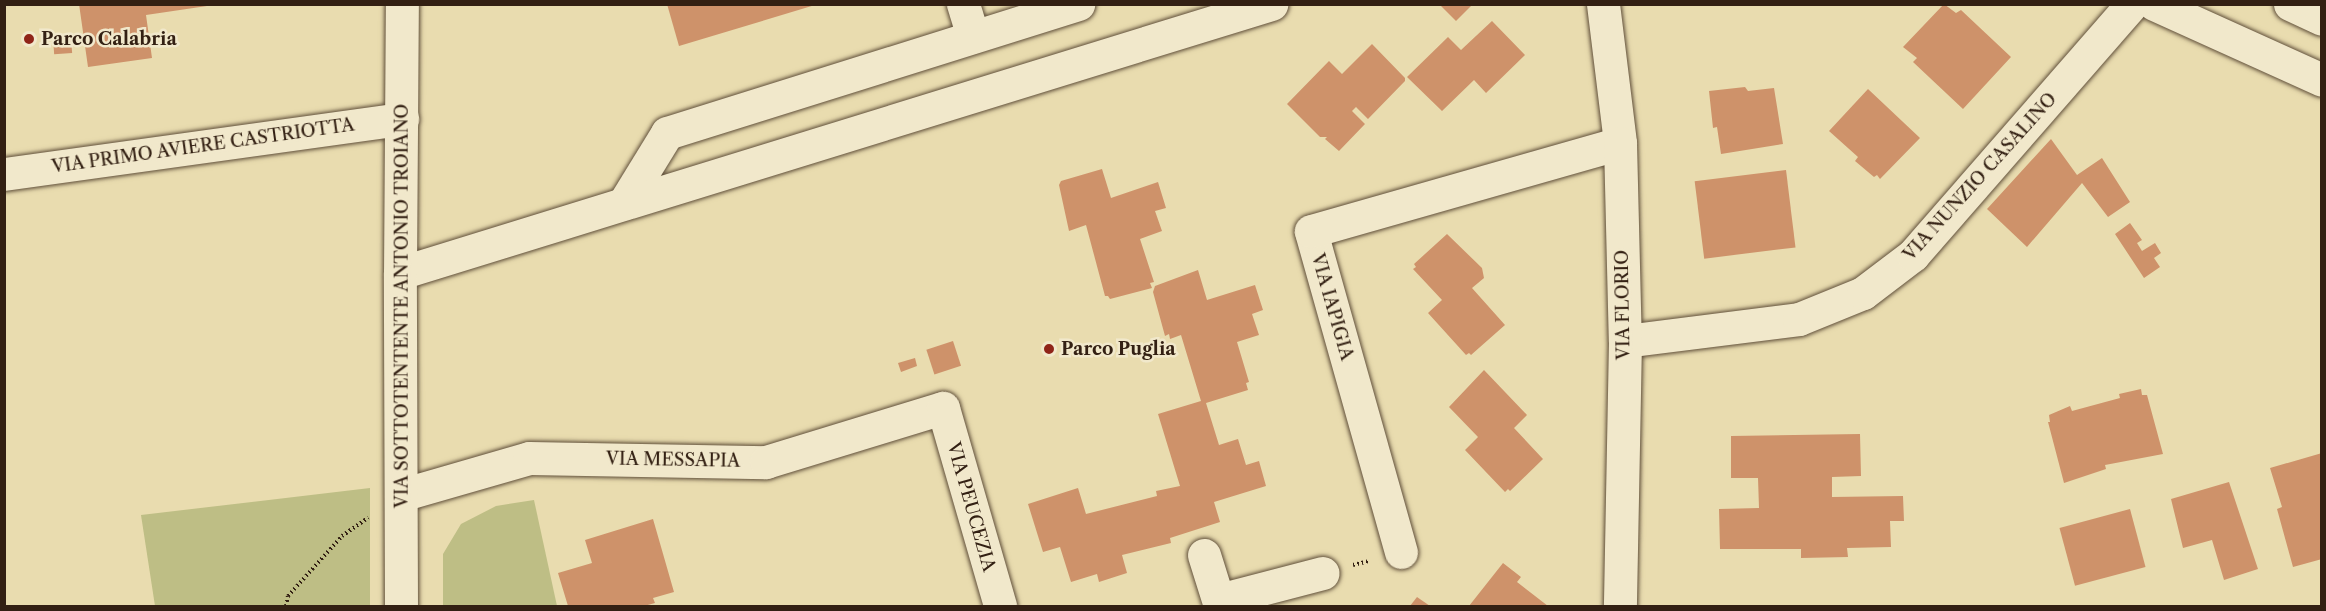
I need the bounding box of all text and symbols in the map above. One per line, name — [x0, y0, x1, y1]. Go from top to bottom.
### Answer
place label: Parco Calabria — [41, 28, 177, 50]
marker: Parco Calabria — [22, 32, 36, 46]
street label: VIA NUNZIO CASALINO — [1899, 88, 2061, 266]
street label: VIA SOTTOTENTENTE ANTONIO TROIANO — [391, 103, 413, 509]
street label: VIA PRIMO AVIERE CASTRIOTTA — [50, 114, 356, 178]
street label: VIA FLORIO — [1611, 249, 1635, 361]
street label: VIA IAPIGIA — [1306, 251, 1358, 363]
place label: Parco Puglia — [1061, 338, 1176, 360]
marker: Parco Puglia — [1042, 342, 1056, 356]
street label: VIA PEUCEZIA — [942, 439, 1000, 575]
street label: VIA MESSAPIA — [605, 448, 741, 472]

